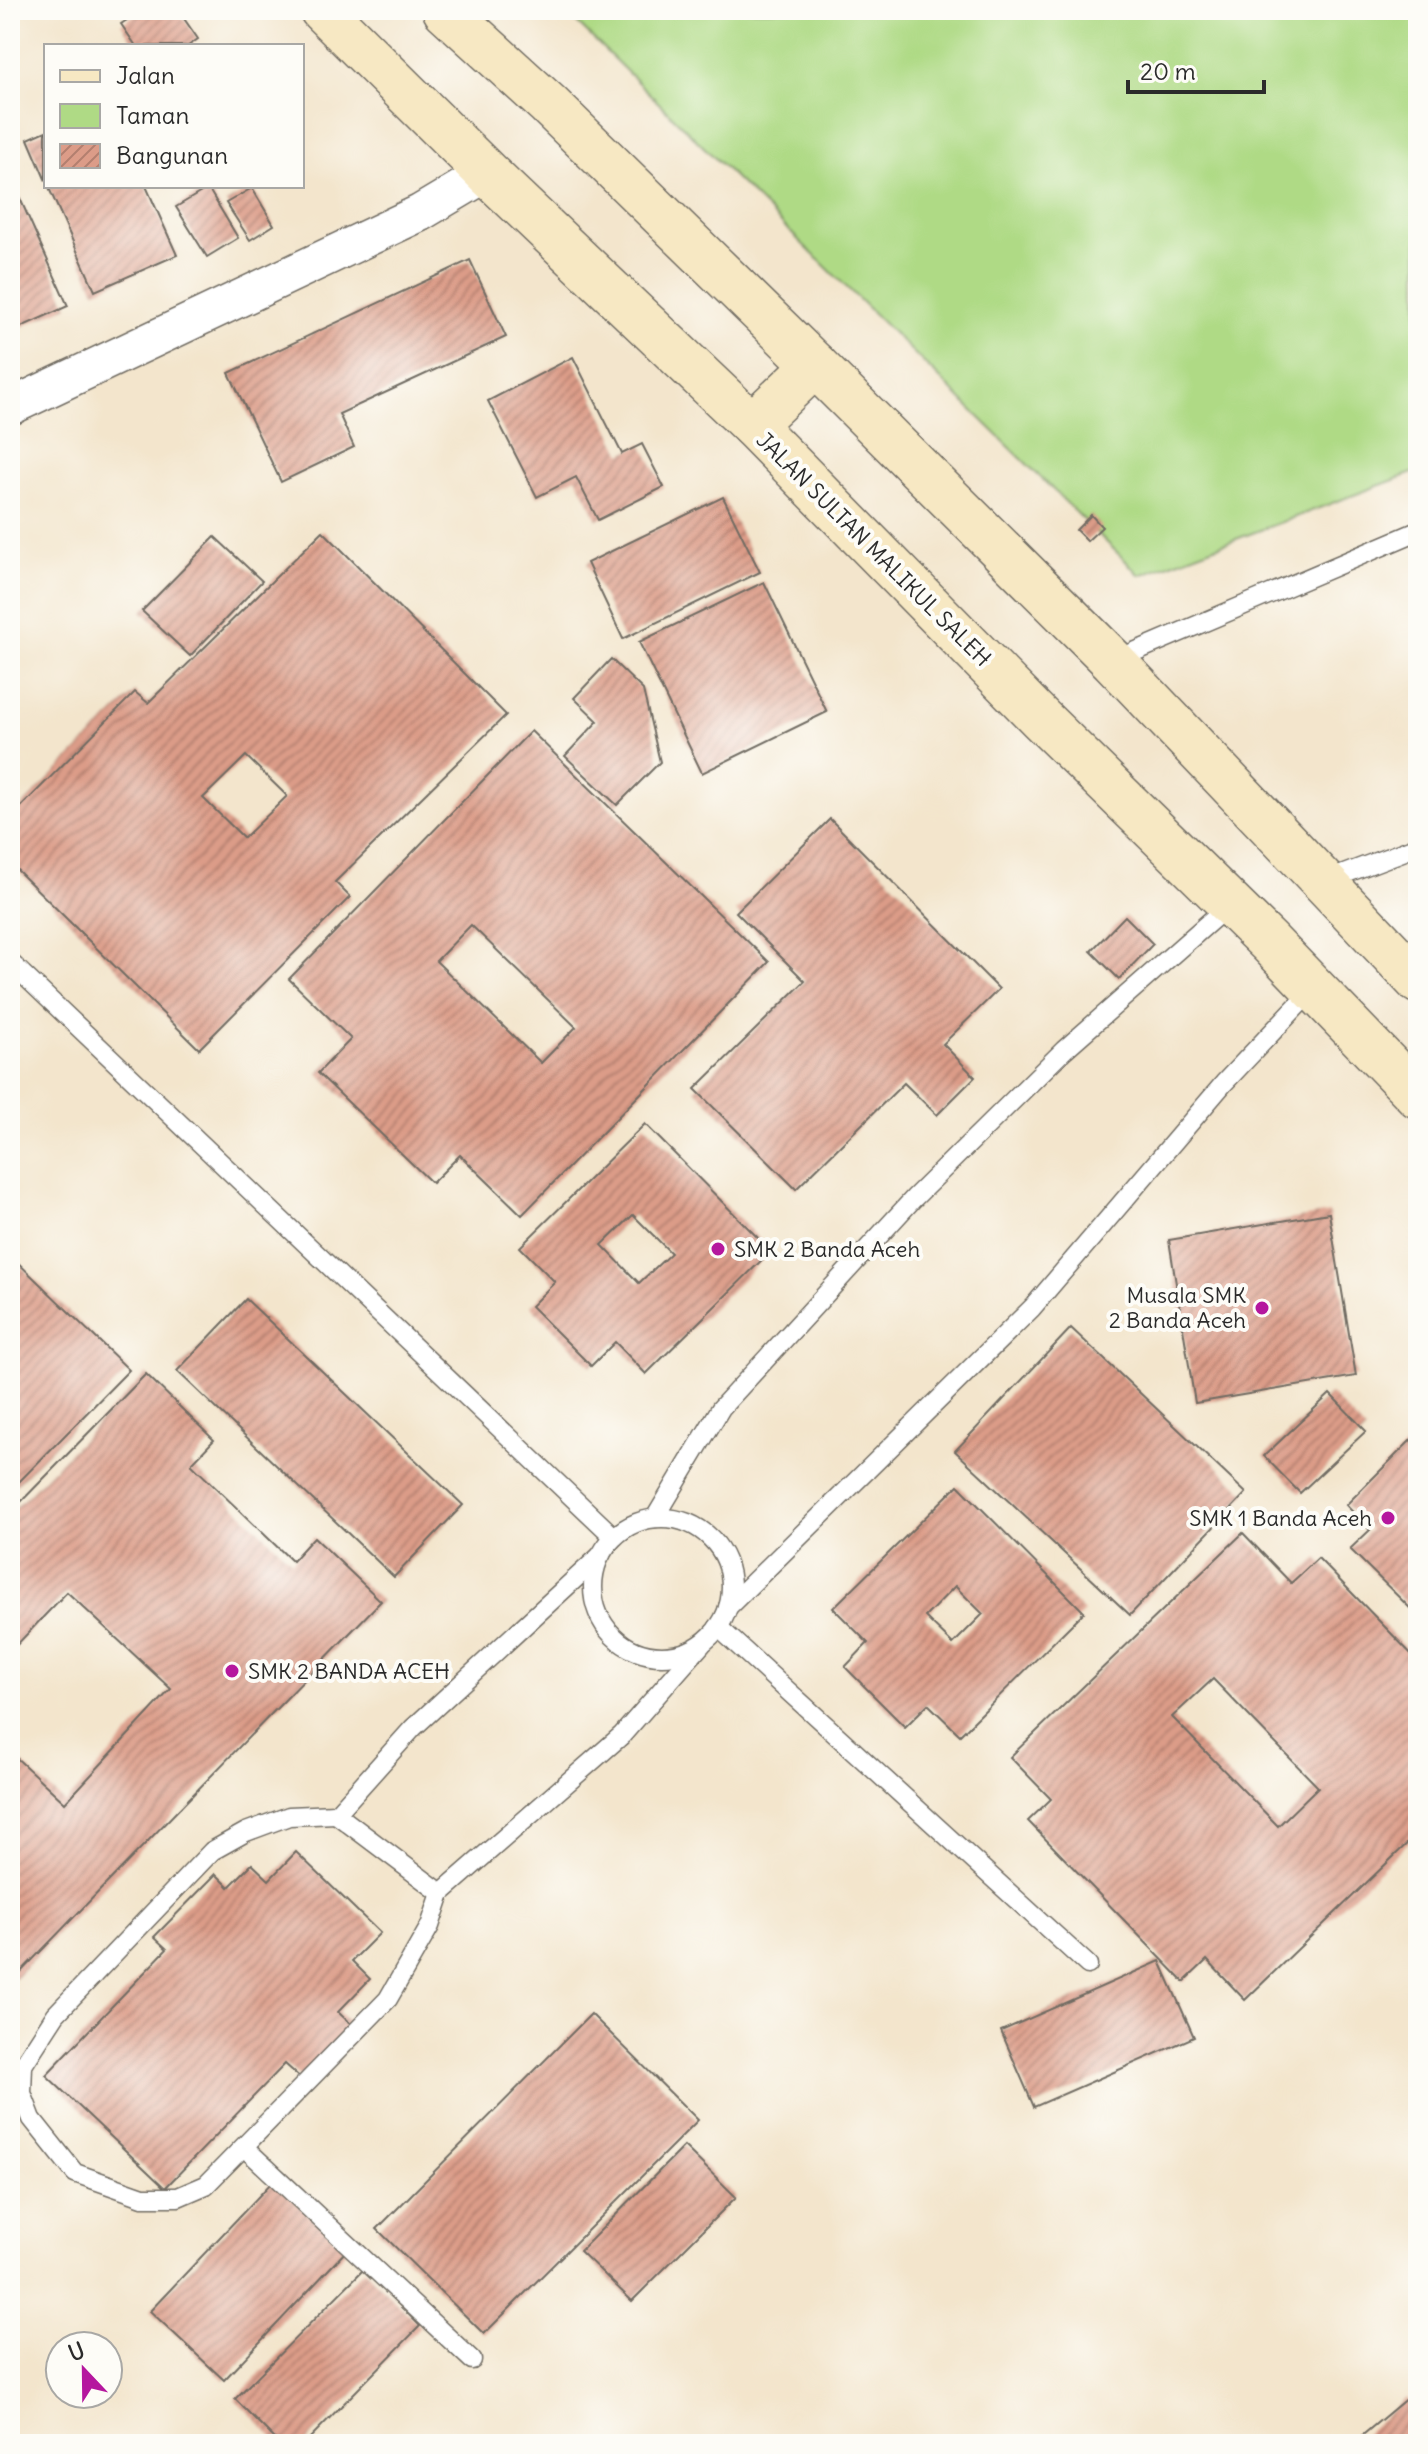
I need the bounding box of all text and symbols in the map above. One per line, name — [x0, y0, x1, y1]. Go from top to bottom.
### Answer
legend — [44, 44, 304, 188]
scale bar — [1128, 44, 1264, 94]
text: 20 m — [1140, 56, 1196, 86]
text: Jalan — [116, 60, 175, 90]
text: Taman — [116, 100, 189, 130]
text: Bangunan — [116, 140, 228, 170]
street label: JALAN SULTAN MALIKUL SALEH — [751, 426, 997, 672]
place label: SMK 2 Banda Aceh — [734, 1235, 920, 1263]
marker: SMK 2 Banda Aceh — [709, 1240, 727, 1258]
place label: Musala SMK 2 Banda Aceh — [1109, 1281, 1246, 1334]
marker: Musala SMK 2 Banda Aceh — [1253, 1299, 1271, 1317]
place label: SMK 1 Banda Aceh — [1189, 1504, 1372, 1532]
marker: SMK 1 Banda Aceh — [1379, 1509, 1397, 1527]
place label: SMK 2 BANDA ACEH — [248, 1657, 450, 1685]
marker: SMK 2 BANDA ACEH — [223, 1662, 241, 1680]
north arrow — [44, 2330, 124, 2410]
text: U — [64, 2336, 89, 2367]

